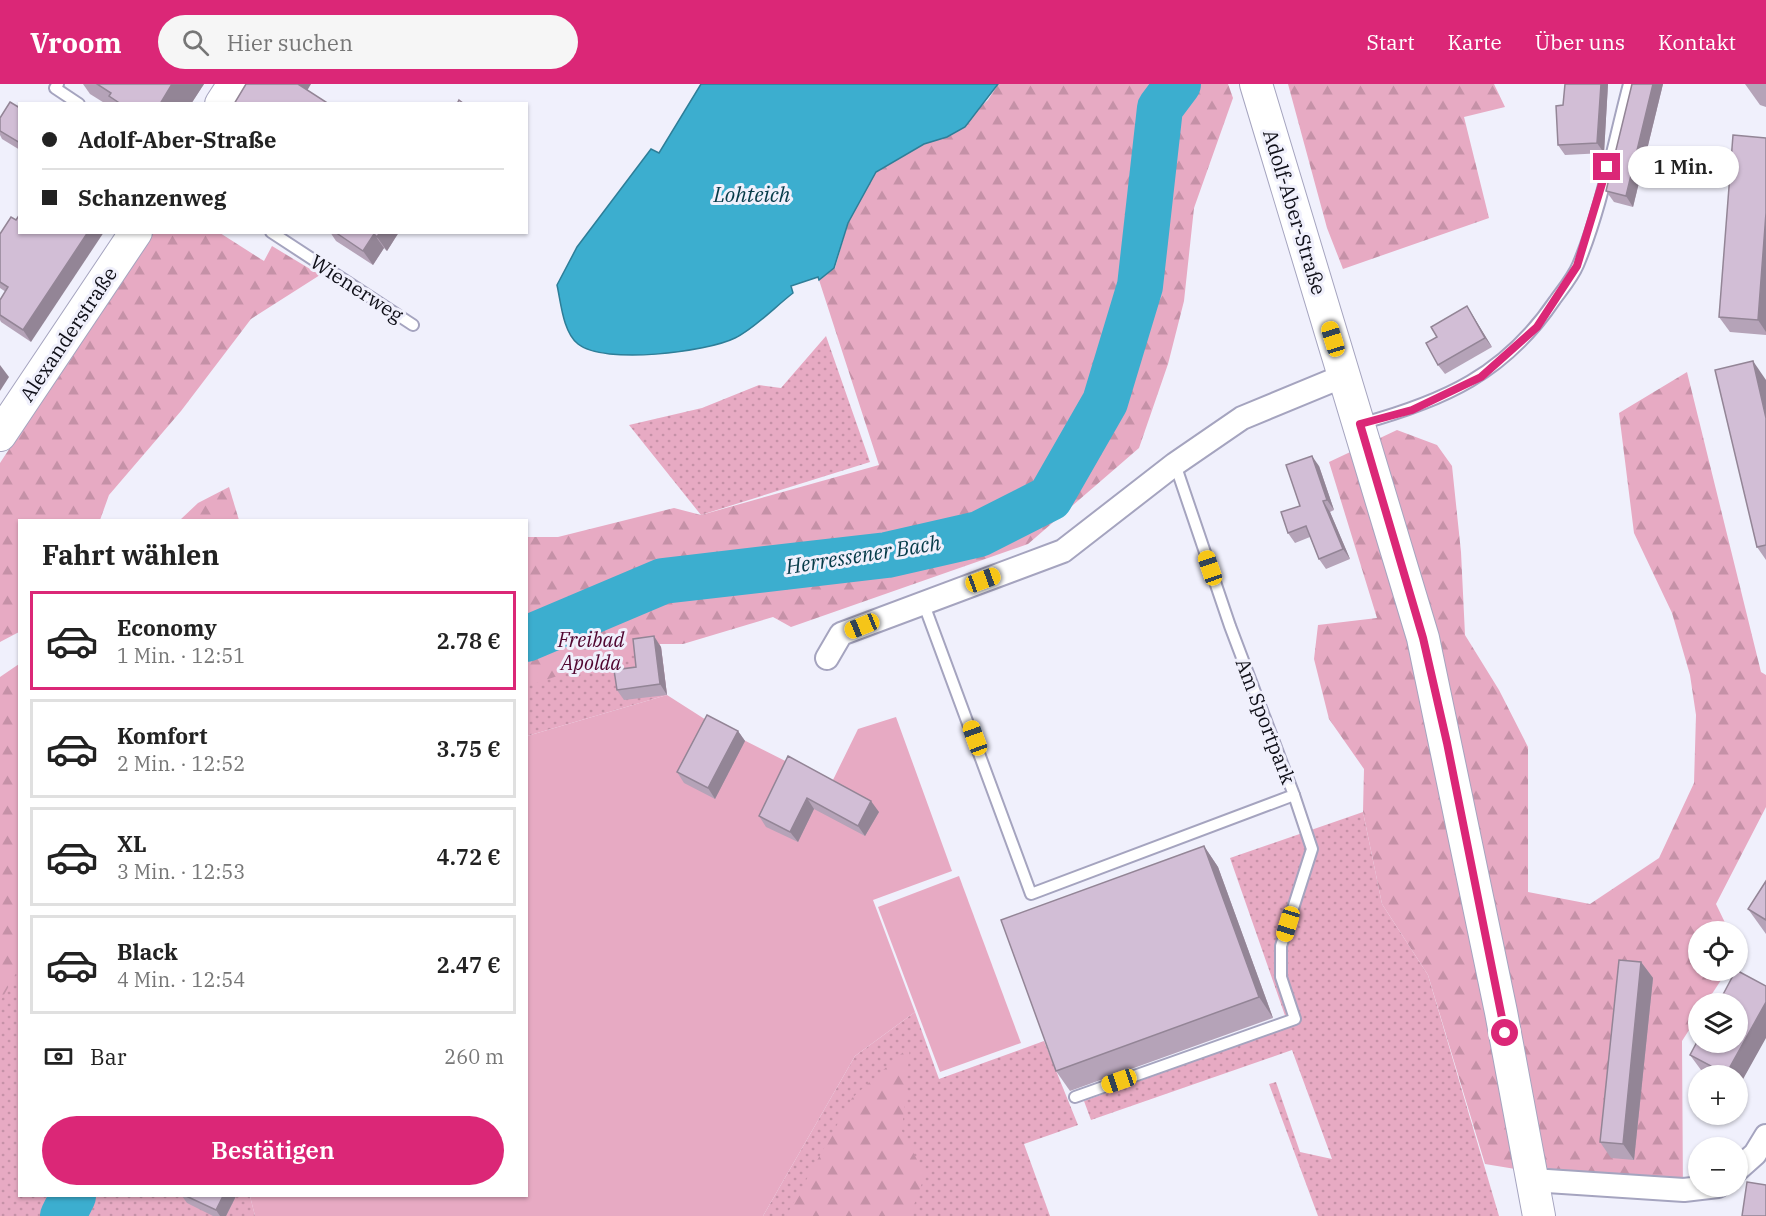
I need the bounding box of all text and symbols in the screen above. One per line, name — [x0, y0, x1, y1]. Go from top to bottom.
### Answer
search box — [158, 15, 578, 69]
text: Vroom — [30, 24, 122, 61]
icon: search — [179, 26, 212, 59]
text: Hier suchen — [227, 28, 353, 57]
text: Start — [1366, 28, 1415, 56]
text: Karte — [1448, 28, 1502, 56]
text: Über uns — [1535, 28, 1625, 56]
text: Kontakt — [1658, 28, 1736, 56]
text: Adolf-Aber-Straße — [78, 125, 276, 154]
street label: Adolf-Aber-Straße — [1257, 126, 1333, 298]
callout: 1 Min. — [1628, 146, 1739, 188]
route end — [1593, 153, 1620, 180]
text: 1 Min. — [1654, 153, 1713, 180]
water label: Lohteich — [713, 180, 791, 208]
text: Schanzenweg — [78, 183, 227, 212]
street label: Wienerweg — [305, 248, 409, 328]
street label: Alexanderstraße — [13, 261, 123, 407]
car — [1319, 319, 1347, 359]
water label: Herressener Bach — [782, 528, 943, 580]
text: Fahrt wählen — [42, 537, 219, 572]
car — [1196, 548, 1224, 588]
car — [963, 565, 1003, 595]
car — [842, 611, 882, 641]
text: Economy — [117, 613, 217, 642]
icon: car — [45, 614, 99, 668]
text: 2.78 € — [437, 626, 501, 655]
park label: Freibad Apolda — [557, 626, 625, 676]
text: 1 Min. · 12:51 — [117, 642, 245, 669]
street label: Am Sportpark — [1230, 654, 1303, 788]
car — [960, 718, 990, 758]
text: Komfort — [117, 721, 207, 750]
icon: car — [45, 722, 99, 776]
text: 3.75 € — [437, 734, 501, 763]
text: 2 Min. · 12:52 — [117, 750, 245, 777]
text: XL — [117, 829, 147, 858]
icon: car — [45, 830, 99, 884]
text: 4.72 € — [437, 842, 501, 871]
text: 3 Min. · 12:53 — [117, 858, 245, 885]
car — [1274, 904, 1302, 944]
map controls — [1688, 921, 1748, 1197]
button: locate — [1688, 921, 1748, 981]
text: Black — [117, 937, 178, 966]
icon: car — [45, 938, 99, 992]
text: 2.47 € — [437, 950, 501, 979]
text: 4 Min. · 12:54 — [117, 966, 245, 993]
button: layers — [1688, 993, 1748, 1053]
route start — [1491, 1019, 1518, 1046]
icon: cash — [42, 1040, 75, 1073]
text: Bar — [90, 1042, 127, 1071]
text: 260 m — [444, 1043, 504, 1070]
button: + — [1688, 1065, 1748, 1125]
car — [1099, 1067, 1139, 1095]
button: Bestätigen — [42, 1116, 504, 1185]
button: − — [1688, 1137, 1748, 1197]

